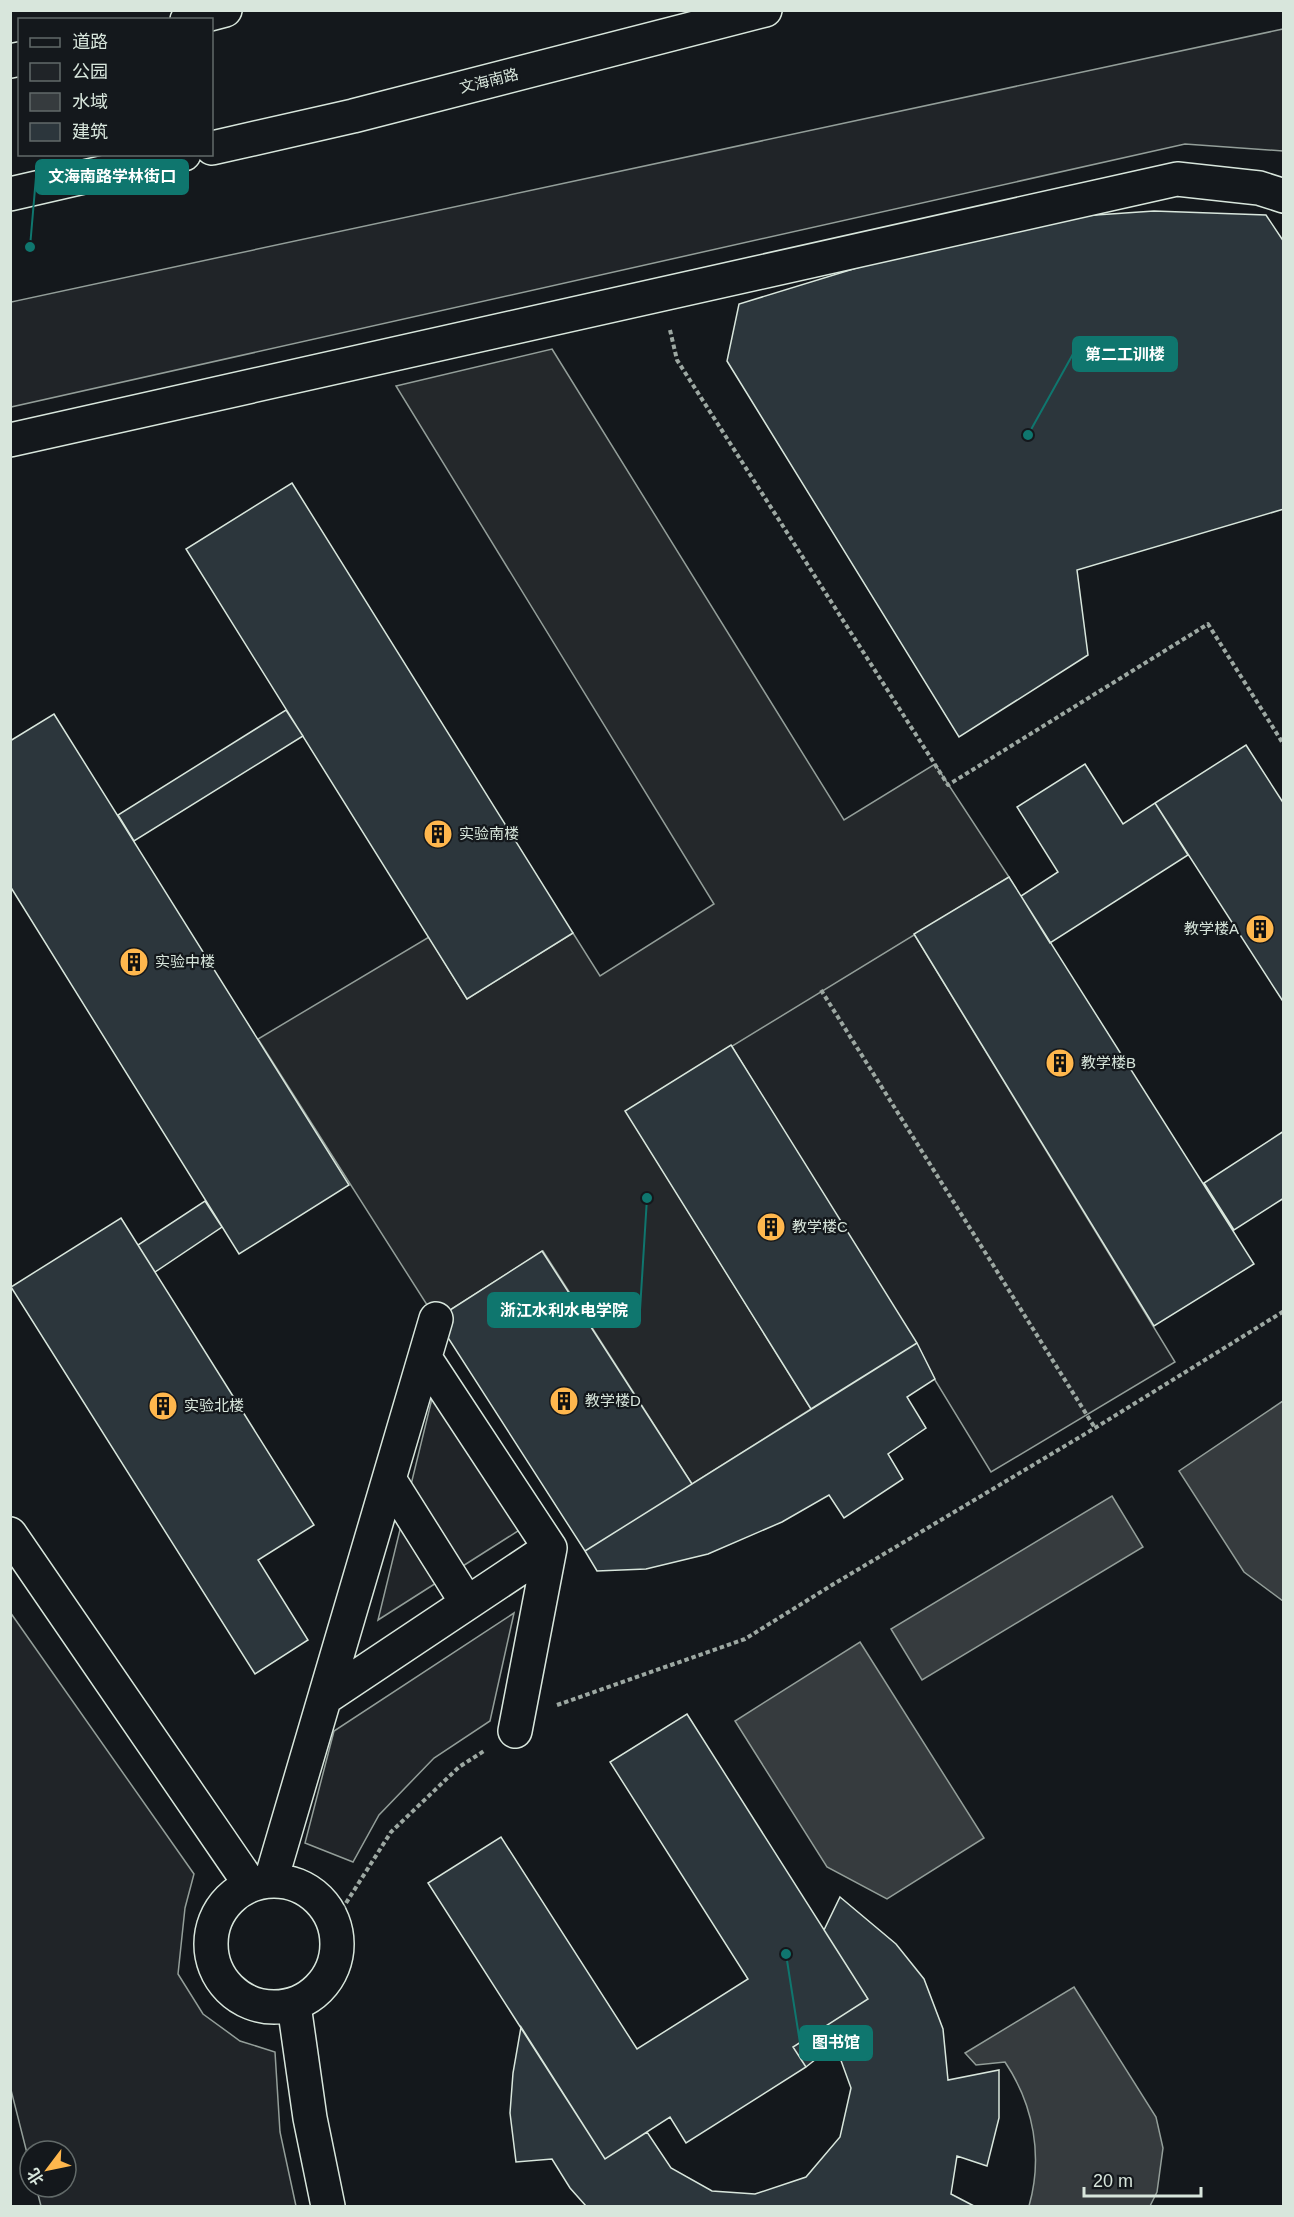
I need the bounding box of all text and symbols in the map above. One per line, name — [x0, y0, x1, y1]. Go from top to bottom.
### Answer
legend — [18, 18, 213, 156]
text: 道路 — [72, 32, 108, 52]
text: 公园 — [72, 62, 108, 82]
street label: 文海南路 — [458, 65, 520, 96]
text: 水域 — [72, 92, 108, 112]
text: 建筑 — [72, 122, 108, 142]
callout: 文海南路学林街口 — [36, 160, 188, 194]
text: 文海南路学林街口 — [48, 168, 176, 185]
callout: 第二工训楼 — [1073, 337, 1177, 371]
text: 第二工训楼 — [1085, 346, 1165, 363]
building icon: 实验南楼 — [422, 818, 454, 850]
place label: 实验南楼 — [459, 825, 519, 842]
building icon: 教学楼A — [1244, 913, 1276, 945]
place label: 教学楼A — [1184, 920, 1239, 937]
building icon: 实验中楼 — [118, 946, 150, 978]
place label: 实验中楼 — [155, 953, 215, 970]
building icon: 教学楼B — [1044, 1047, 1076, 1079]
place label: 教学楼B — [1081, 1054, 1136, 1071]
building icon: 教学楼C — [755, 1211, 787, 1243]
place label: 教学楼C — [792, 1218, 848, 1235]
callout: 浙江水利水电学院 — [488, 1293, 640, 1327]
text: 浙江水利水电学院 — [500, 1302, 628, 1319]
building icon: 教学楼D — [548, 1385, 580, 1417]
building icon: 实验北楼 — [147, 1390, 179, 1422]
place label: 教学楼D — [585, 1392, 641, 1409]
place label: 实验北楼 — [184, 1397, 244, 1414]
callout: 图书馆 — [800, 2026, 872, 2060]
text: 图书馆 — [812, 2034, 860, 2051]
north arrow — [18, 2139, 78, 2199]
scale bar — [1084, 2160, 1201, 2198]
text: 北 — [24, 2165, 47, 2188]
text: 20 m — [1093, 2171, 1133, 2191]

